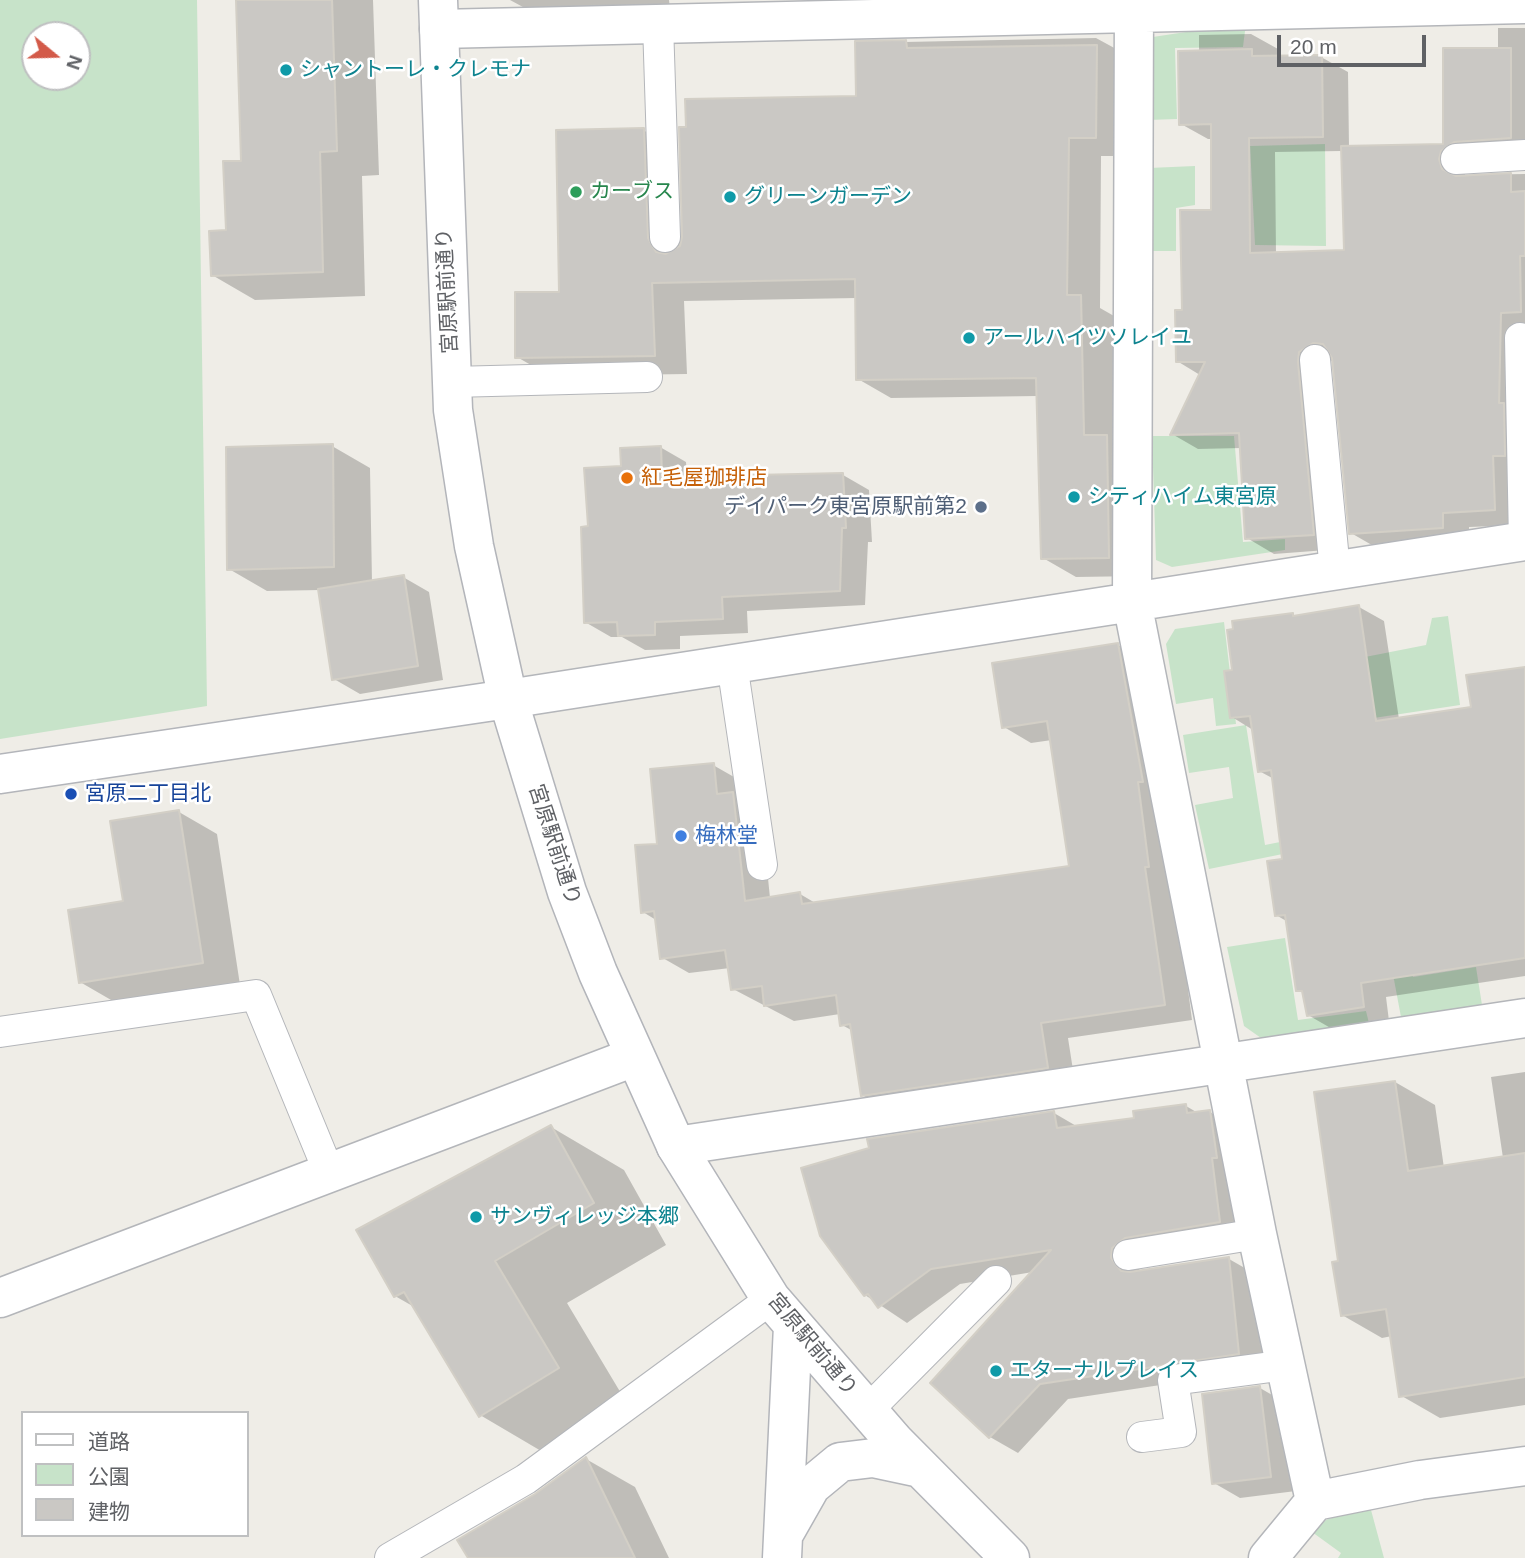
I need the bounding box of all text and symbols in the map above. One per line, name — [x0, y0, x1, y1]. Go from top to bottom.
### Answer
north arrow — [21, 21, 91, 91]
scale bar — [1280, 21, 1429, 65]
text: 20 m — [1290, 35, 1337, 58]
text: N — [62, 52, 87, 72]
place label: シャントーレ・クレモナ — [300, 57, 531, 83]
marker: シャントーレ・クレモナ — [278, 62, 294, 78]
place label: カーブス — [590, 179, 674, 205]
marker: カーブス — [568, 184, 584, 200]
place label: グリーンガーデン — [744, 184, 912, 210]
marker: グリーンガーデン — [722, 189, 738, 205]
street label: 宮原駅前通り — [432, 227, 464, 355]
place label: アールハイツソレイユ — [983, 325, 1192, 351]
marker: アールハイツソレイユ — [961, 330, 977, 346]
place label: 紅毛屋珈琲店 — [641, 465, 767, 491]
marker: 紅毛屋珈琲店 — [619, 470, 635, 486]
place label: シティハイム東宮原 — [1088, 484, 1277, 510]
marker: シティハイム東宮原 — [1066, 489, 1082, 505]
place label: デイパーク東宮原駅前第2 — [724, 494, 967, 520]
marker: デイパーク東宮原駅前第2 — [973, 499, 989, 515]
place label: 宮原二丁目北 — [85, 781, 211, 807]
street label: 宮原駅前通り — [523, 781, 585, 909]
marker: 宮原二丁目北 — [63, 786, 79, 802]
place label: 梅林堂 — [695, 823, 758, 849]
marker: 梅林堂 — [673, 828, 689, 844]
place label: サンヴィレッジ本郷 — [490, 1204, 679, 1230]
marker: サンヴィレッジ本郷 — [468, 1209, 484, 1225]
street label: 宮原駅前通り — [762, 1289, 862, 1401]
place label: エターナルプレイス — [1010, 1358, 1199, 1384]
marker: エターナルプレイス — [988, 1363, 1004, 1379]
legend — [21, 1411, 248, 1537]
text: 道路 — [88, 1430, 130, 1453]
text: 公園 — [88, 1465, 130, 1488]
text: 建物 — [88, 1500, 130, 1523]

